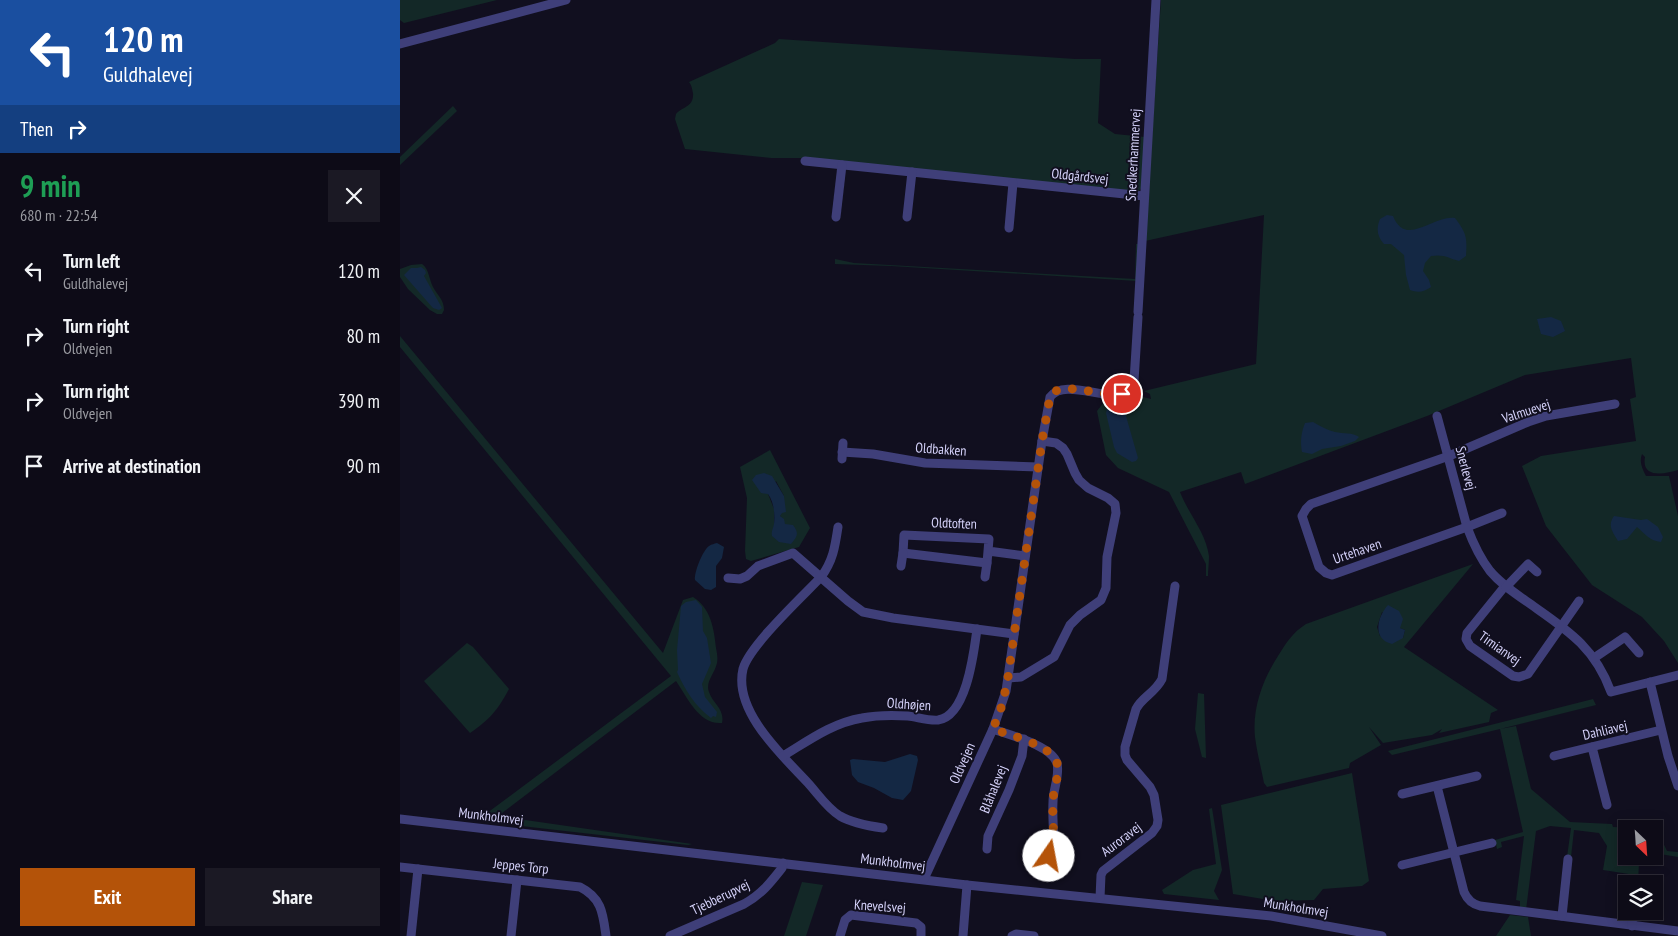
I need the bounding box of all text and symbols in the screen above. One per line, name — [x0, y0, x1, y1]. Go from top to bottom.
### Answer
text: 120 m — [103, 16, 184, 62]
icon: left — [20, 20, 85, 85]
text: Guldhalevej — [103, 60, 193, 88]
street label: Snedkerhammervej — [1122, 108, 1144, 202]
icon: right — [63, 115, 91, 143]
text: Then — [20, 117, 53, 141]
street label: Oldgårdsvej — [1050, 164, 1110, 188]
text: 9 min — [20, 166, 81, 205]
button: close — [328, 170, 380, 222]
text: 680 m · 22:54 — [20, 205, 98, 225]
text: Turn left — [63, 249, 120, 273]
icon: left — [20, 257, 48, 285]
text: 120 m — [338, 259, 380, 283]
text: Guldhalevej — [63, 273, 128, 293]
text: Turn right — [63, 314, 129, 338]
icon: right — [20, 322, 48, 350]
text: 80 m — [347, 324, 380, 348]
text: Oldvejen — [63, 338, 112, 358]
pin — [1101, 373, 1143, 415]
text: Turn right — [63, 379, 129, 403]
icon: arrive — [1108, 380, 1136, 408]
icon: right — [20, 387, 48, 415]
text: 390 m — [338, 389, 380, 413]
street label: Valmuevej — [1499, 395, 1552, 428]
text: Oldvejen — [63, 403, 112, 423]
street label: Oldbakken — [915, 438, 967, 460]
street label: Snerlevej — [1452, 444, 1480, 492]
icon: arrive — [20, 452, 48, 480]
text: Arrive at destination — [63, 454, 201, 478]
text: 90 m — [347, 454, 380, 478]
street label: Oldtoften — [931, 513, 977, 533]
street label: Urtehaven — [1330, 534, 1384, 568]
street label: Timianvej — [1475, 627, 1525, 669]
street label: Oldhøjen — [886, 693, 932, 715]
street label: Dahliavej — [1581, 716, 1629, 744]
street label: Oldvejen — [945, 740, 979, 786]
street label: Blåhalevej — [975, 762, 1011, 816]
street label: Munkholmvej — [457, 803, 525, 829]
street label: Auroravej — [1097, 818, 1145, 860]
north arrow — [1618, 820, 1662, 865]
map controls — [1618, 820, 1663, 920]
position arrow — [1022, 829, 1074, 881]
street label: Munkholmvej — [859, 849, 927, 875]
street label: Jeppes Torp — [492, 854, 549, 878]
button: Exit — [20, 868, 195, 926]
button: Share — [205, 868, 380, 926]
street label: Tjebberupvej — [688, 875, 752, 919]
button: layers — [1618, 875, 1663, 920]
street label: Munkholmvej — [1262, 893, 1330, 921]
street label: Knevelsvej — [854, 895, 906, 917]

